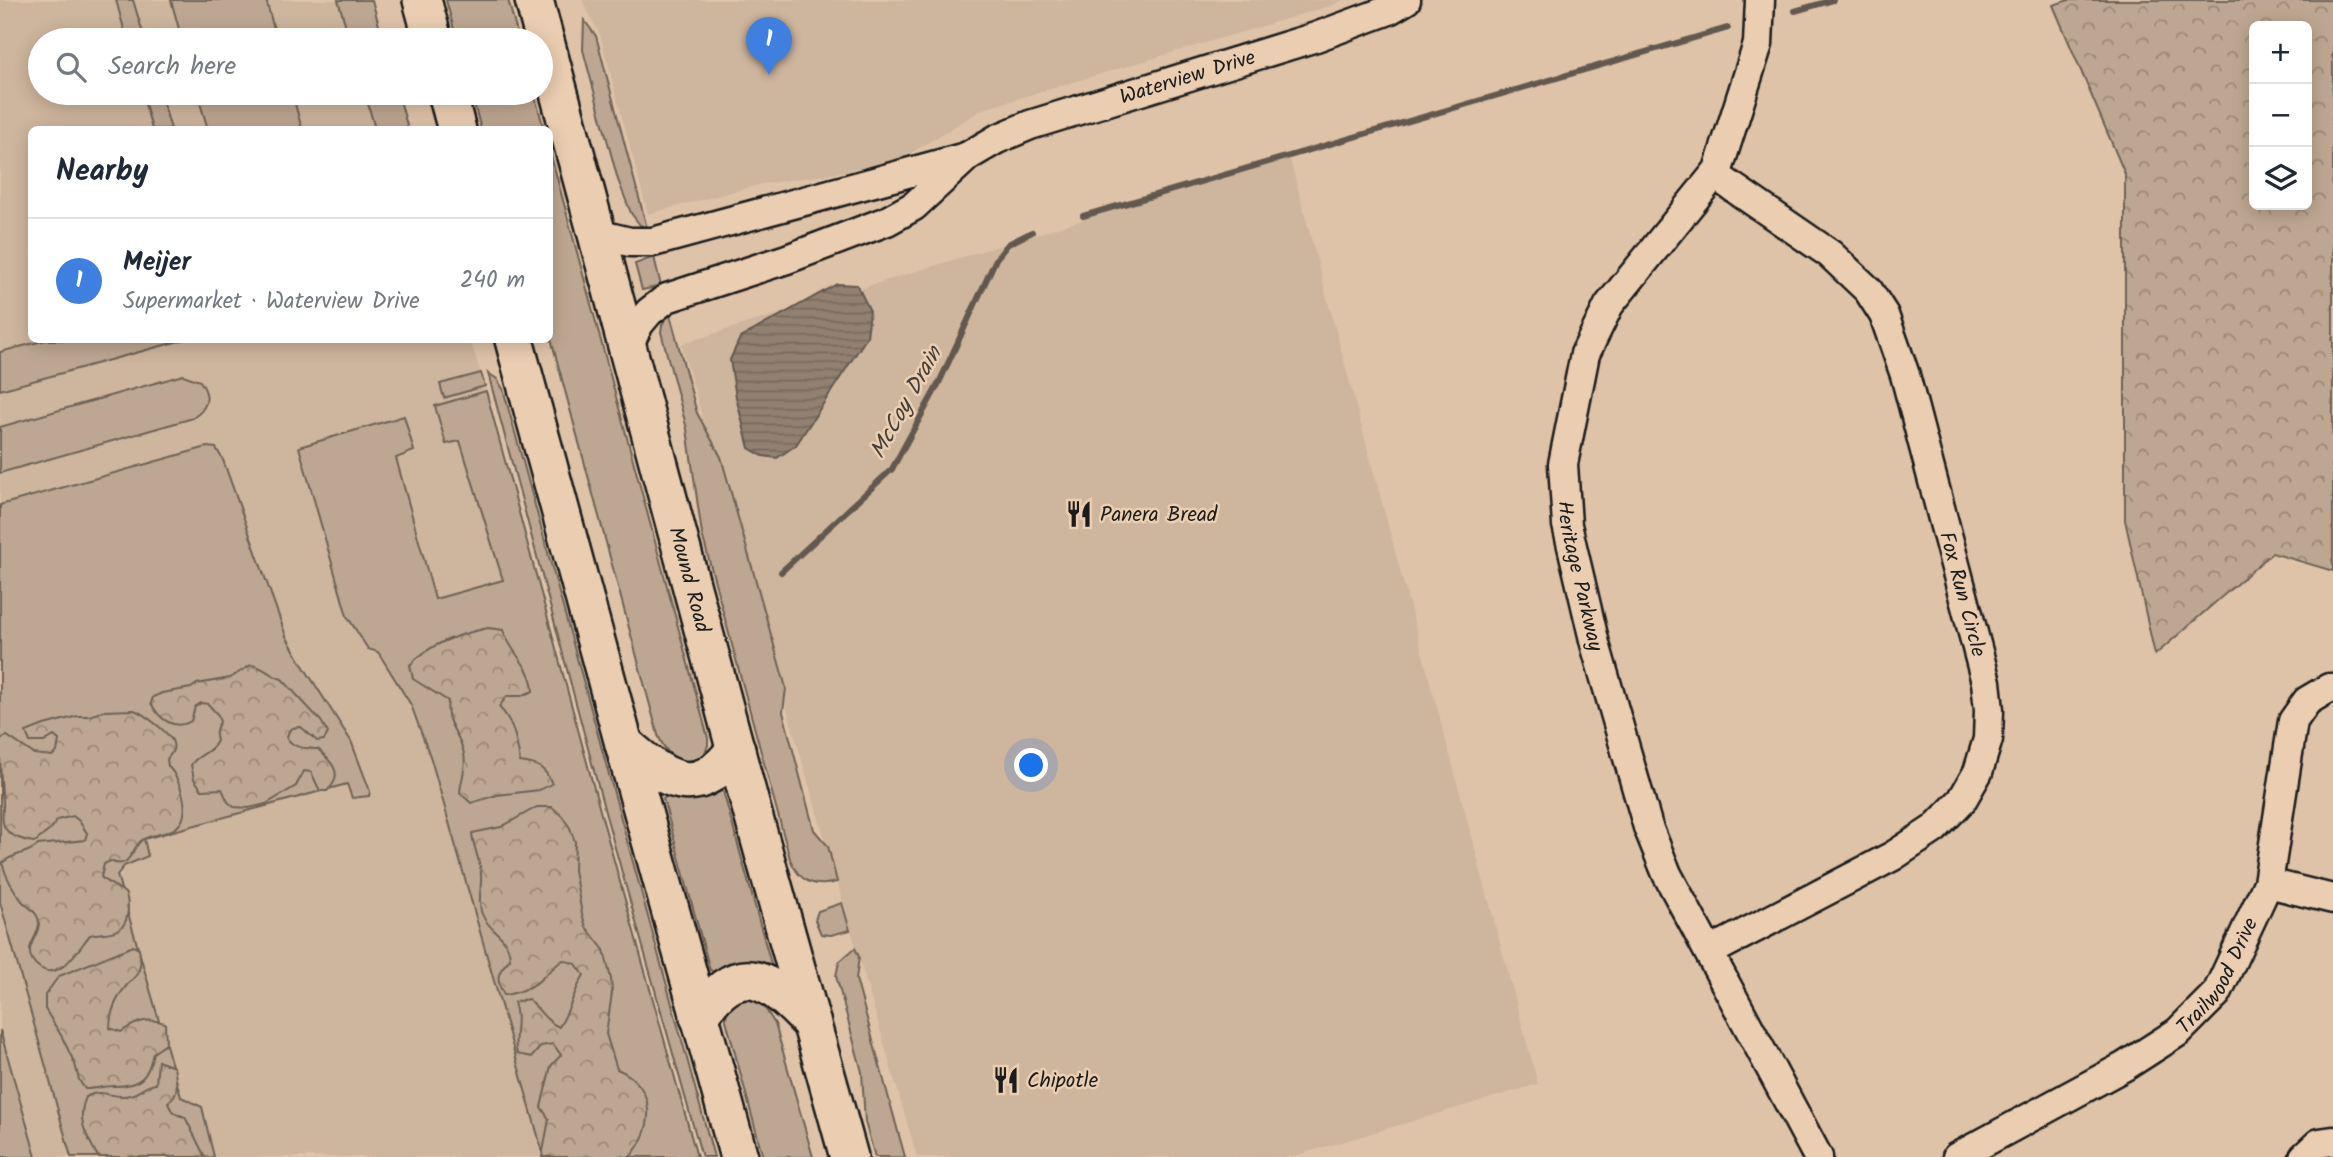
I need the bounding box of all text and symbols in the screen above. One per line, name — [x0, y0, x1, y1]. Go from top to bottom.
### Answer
pin: 1 — [746, 17, 792, 75]
map controls — [2249, 21, 2312, 210]
button: + — [2249, 21, 2312, 84]
search box — [28, 28, 553, 105]
street label: Waterview Drive — [1116, 41, 1260, 114]
text: Search here — [108, 46, 236, 88]
icon: search — [52, 48, 90, 86]
button: − — [2249, 84, 2312, 147]
button: layers — [2249, 147, 2312, 210]
text: Nearby — [56, 148, 148, 196]
text: Meijer — [123, 242, 191, 284]
text: 1 — [76, 263, 82, 299]
text: 240 m — [460, 263, 525, 299]
text: Supermarket · Waterview Drive — [123, 284, 420, 320]
water label: McCoy Drain — [861, 339, 953, 466]
restaurant icon: Panera Bread — [1064, 499, 1094, 529]
place label: Panera Bread — [1100, 499, 1218, 532]
street label: Heritage Parkway — [1547, 500, 1611, 656]
street label: Mound Road — [658, 523, 718, 637]
street label: Fox Run Circle — [1929, 528, 1994, 661]
your location — [1014, 748, 1048, 782]
street label: Trailwood Drive — [2169, 912, 2268, 1043]
restaurant icon: Chipotle — [991, 1065, 1021, 1095]
place label: Chipotle — [1027, 1065, 1099, 1098]

